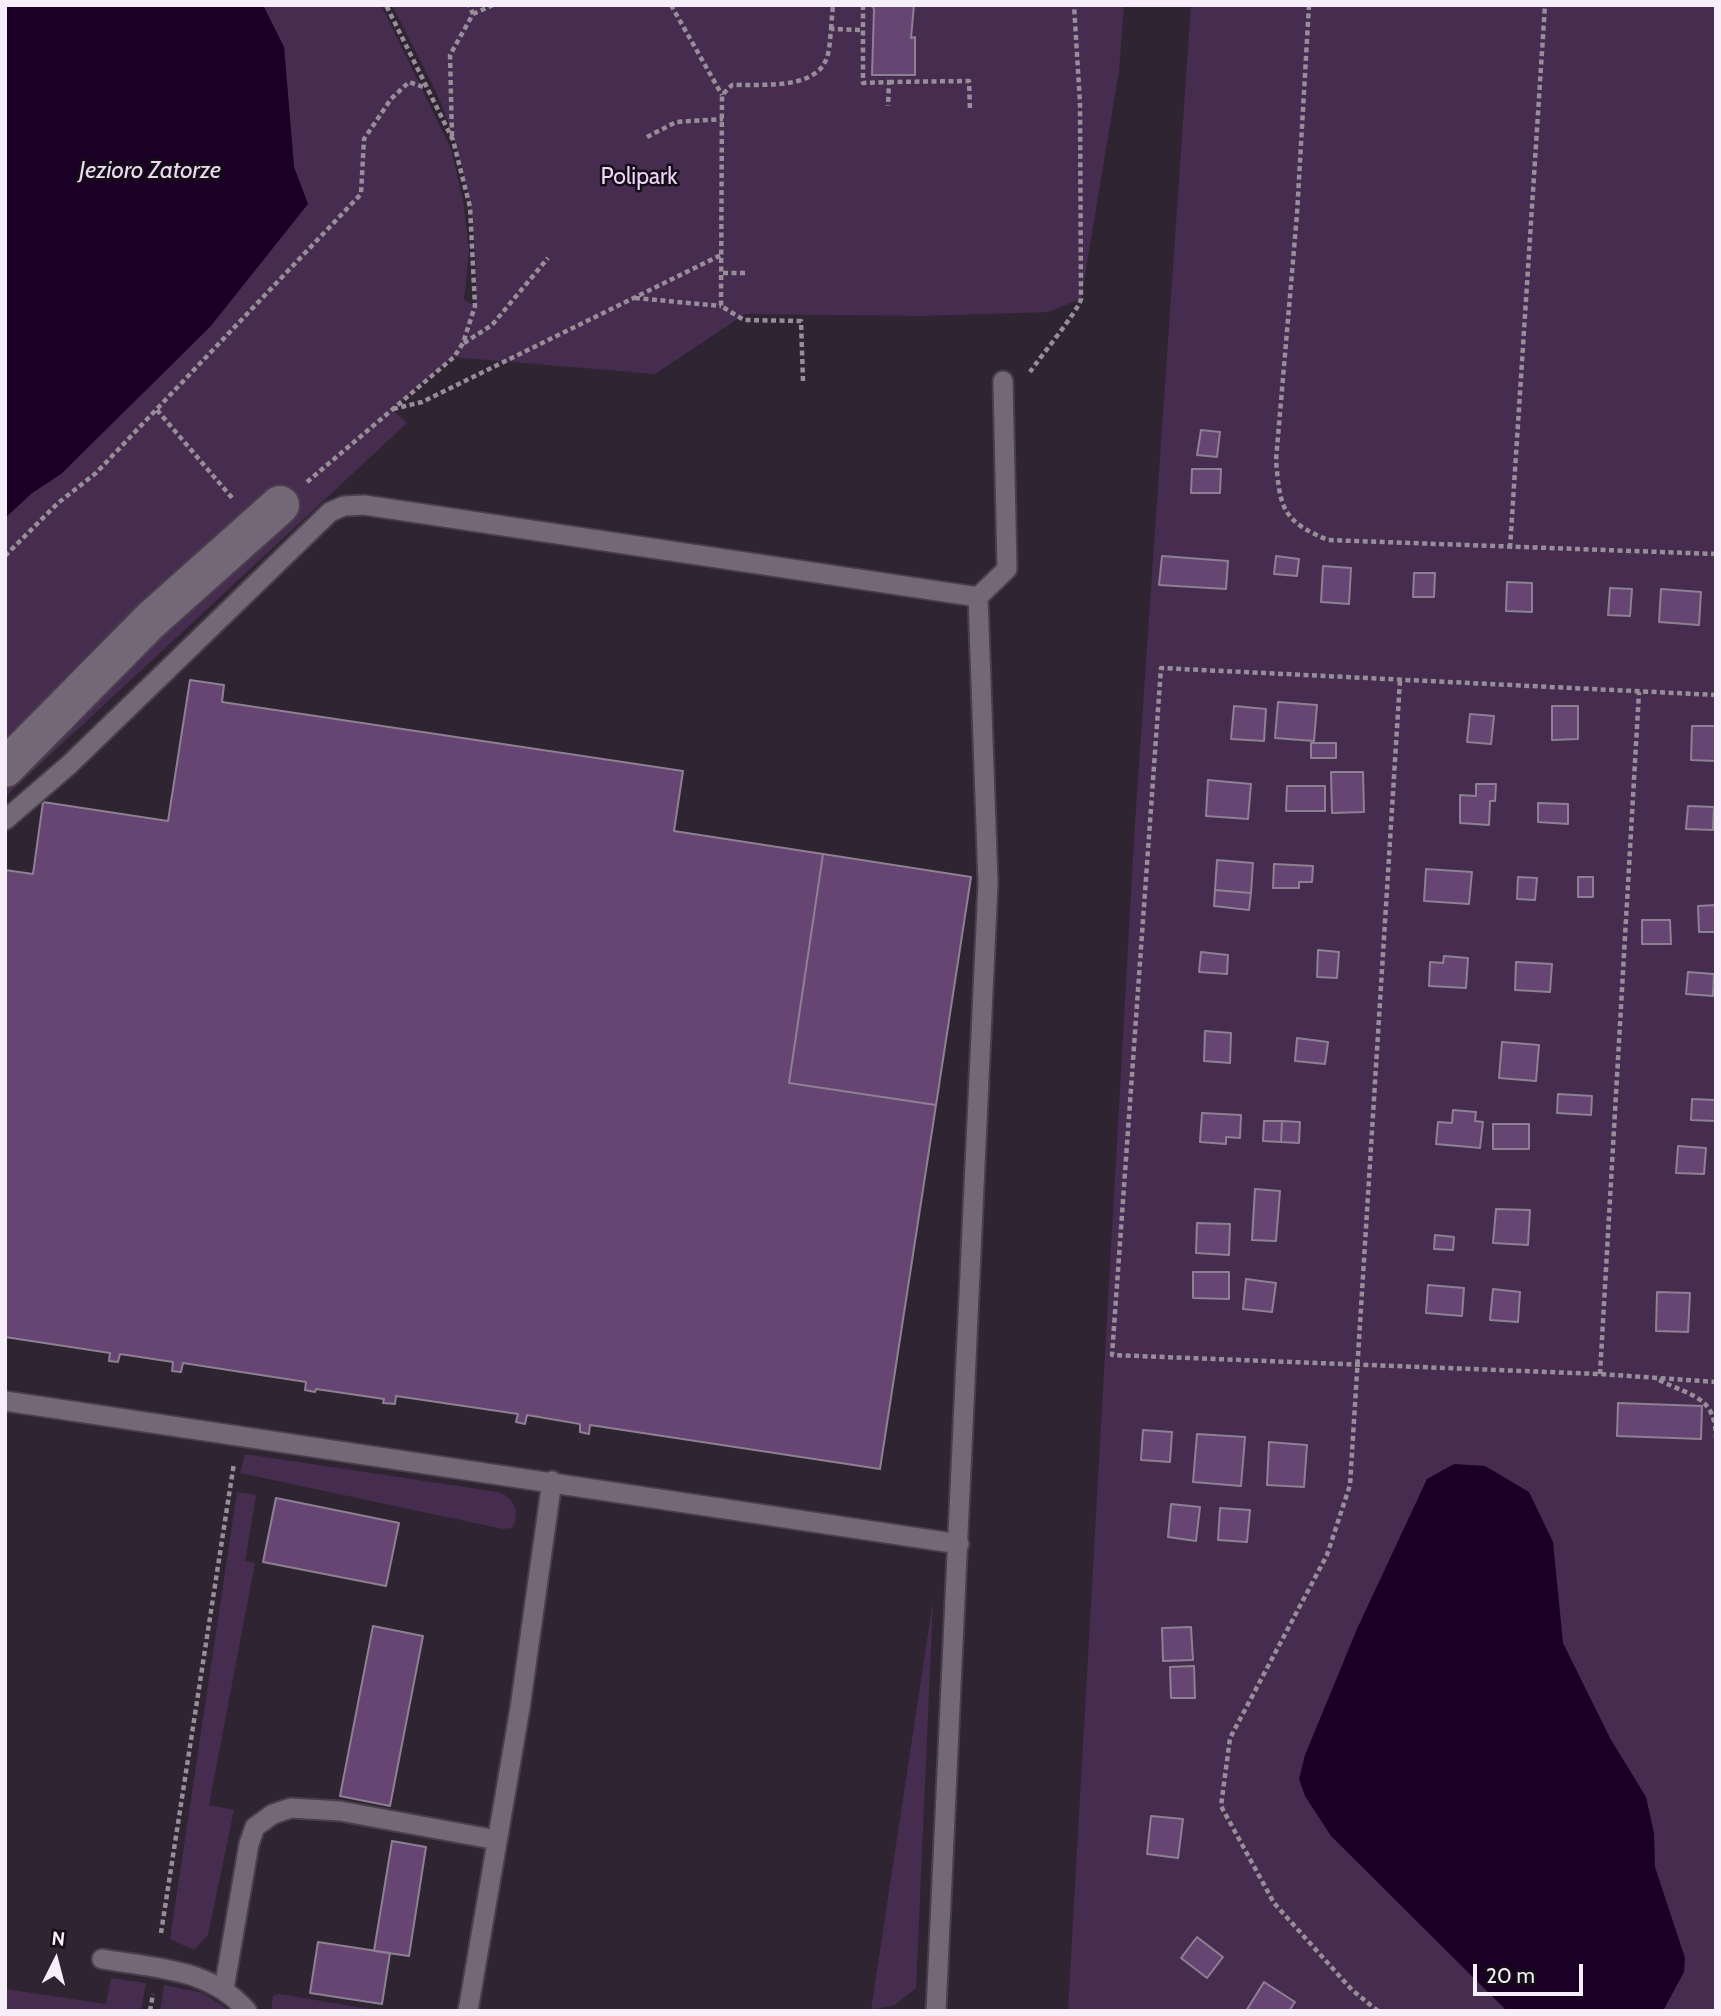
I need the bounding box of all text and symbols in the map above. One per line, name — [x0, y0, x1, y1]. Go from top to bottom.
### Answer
water label: Jezioro Zatorze — [79, 157, 221, 185]
park label: Polipark — [600, 163, 678, 191]
north arrow — [21, 1925, 91, 1995]
text: N — [50, 1926, 66, 1951]
scale bar — [1476, 1950, 1586, 1994]
text: 20 m — [1486, 1963, 1535, 1988]

